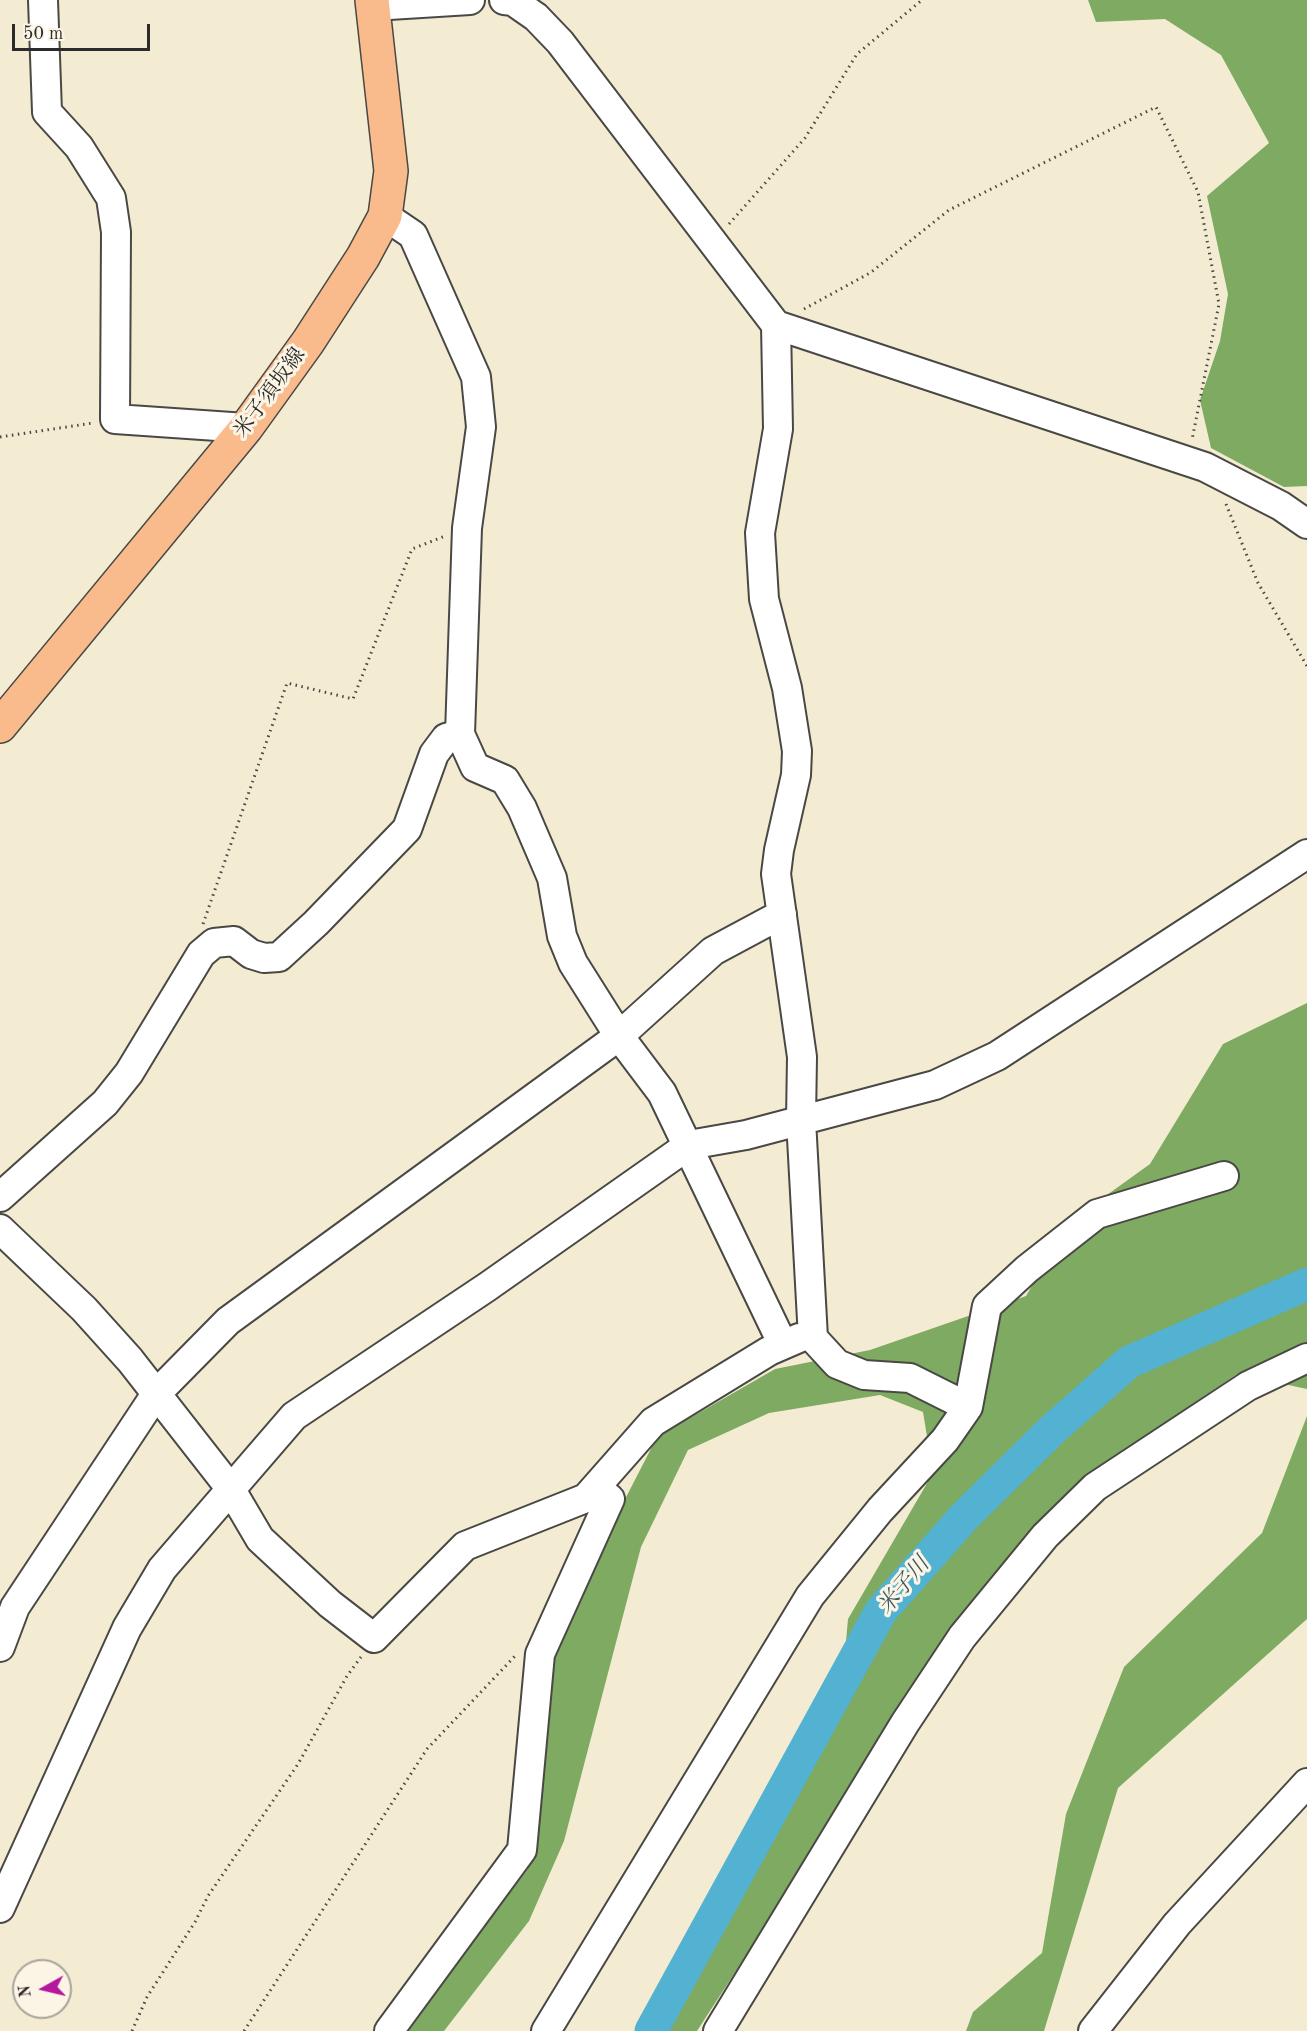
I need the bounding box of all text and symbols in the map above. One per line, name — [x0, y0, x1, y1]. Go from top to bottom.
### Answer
scale bar — [15, 12, 153, 50]
text: 50 m — [23, 25, 63, 43]
street label: 米子須坂線 — [229, 343, 311, 443]
water label: 米子川 — [873, 1552, 935, 1620]
north arrow — [12, 1959, 72, 2019]
text: N — [17, 1984, 35, 1998]

